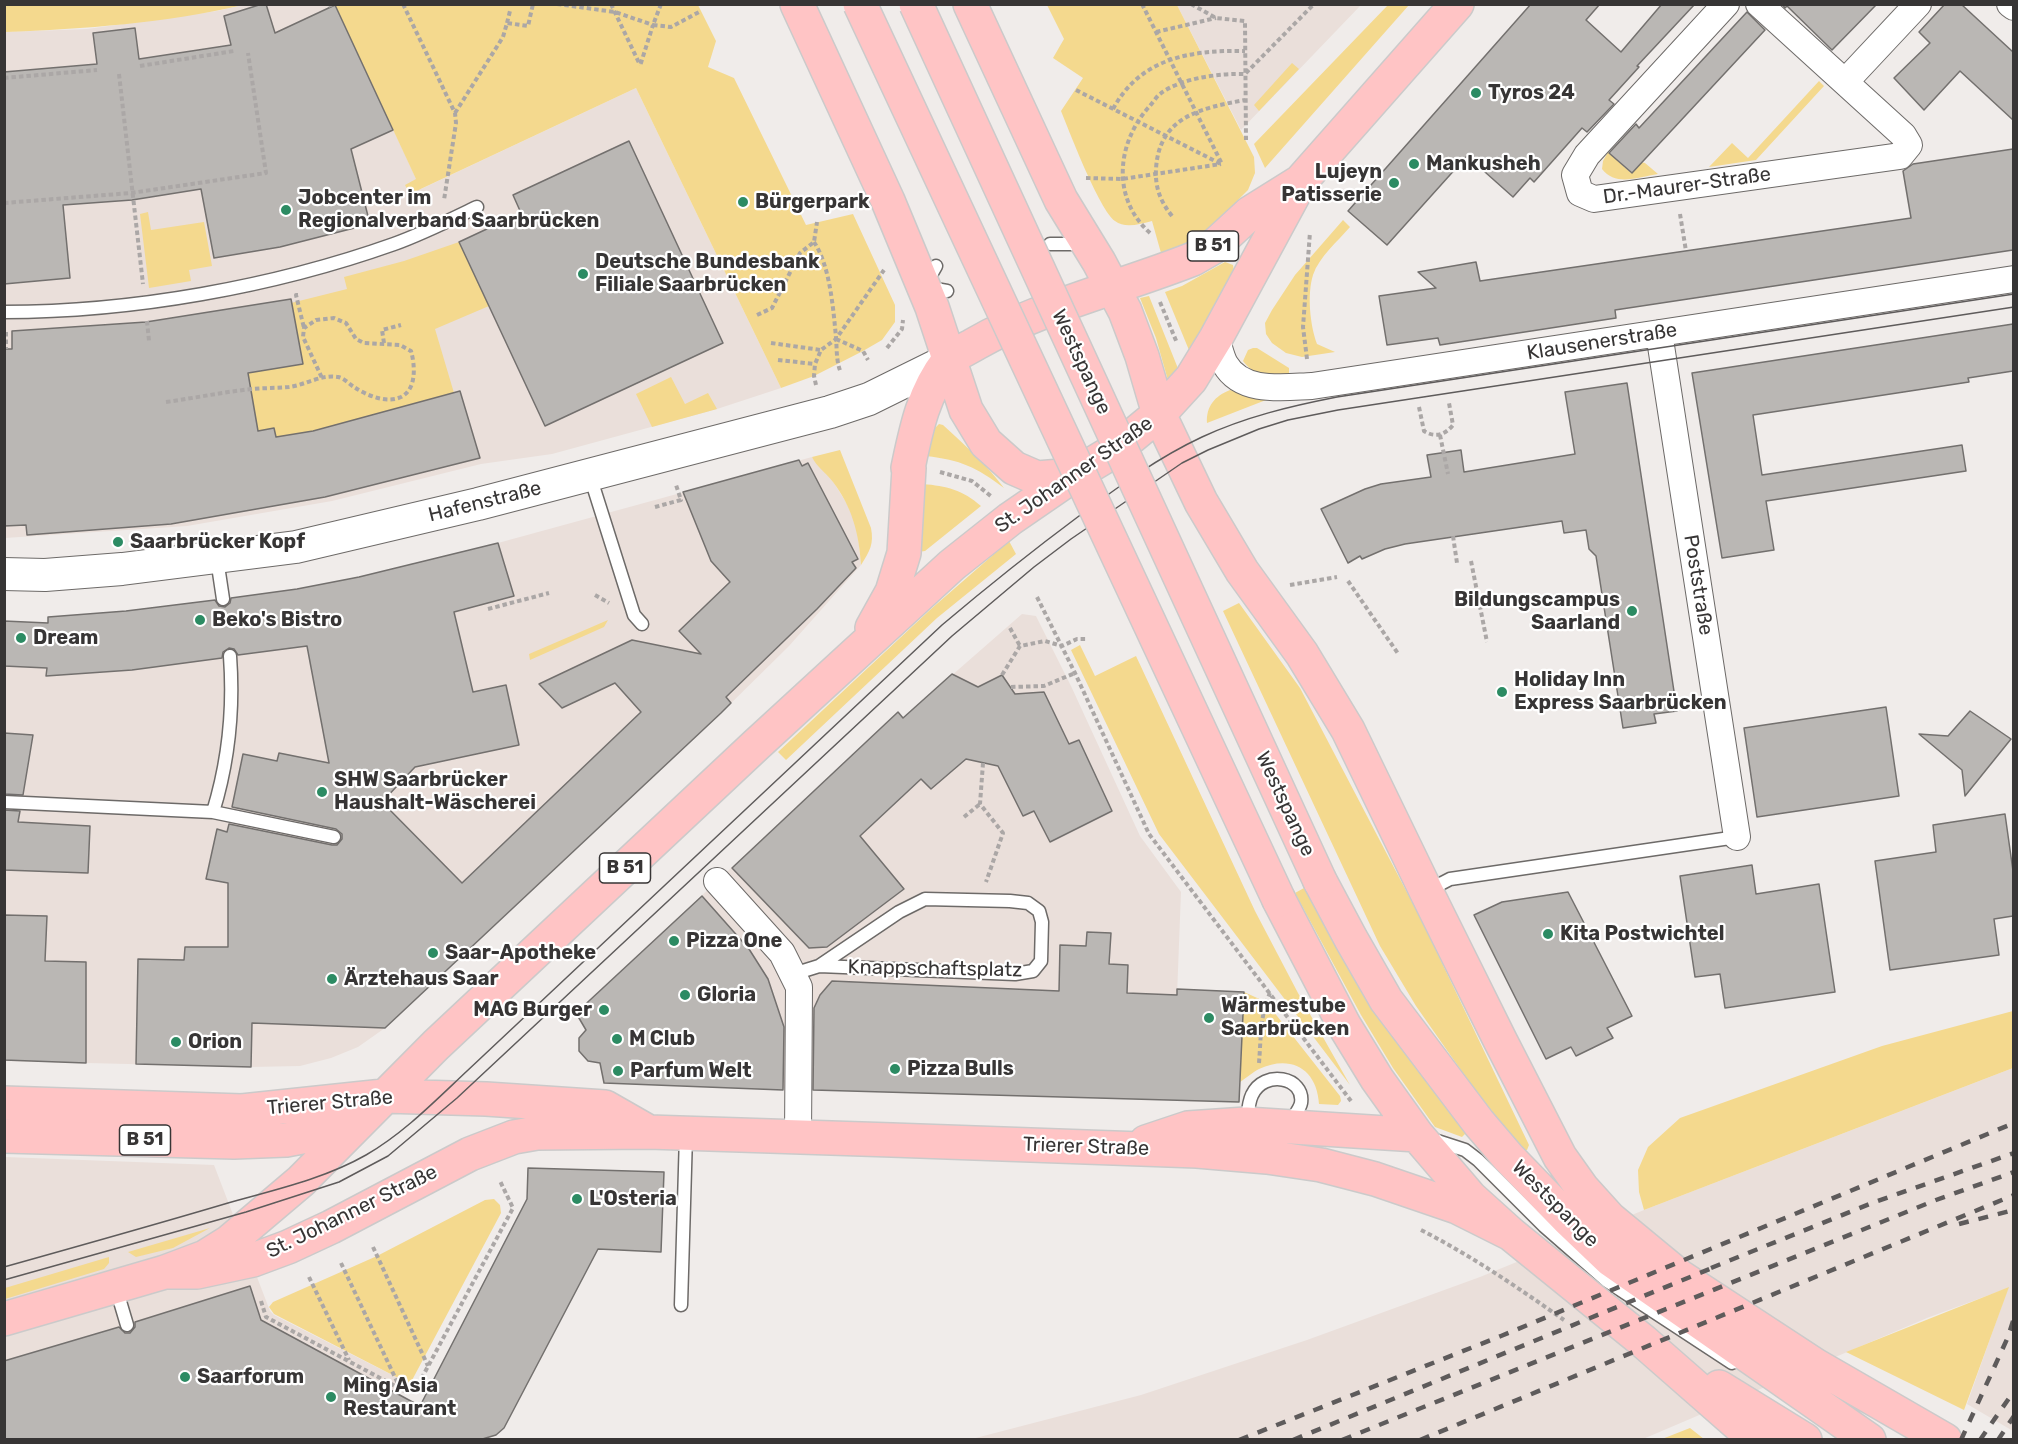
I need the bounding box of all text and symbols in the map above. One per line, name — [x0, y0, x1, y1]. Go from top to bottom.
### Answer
place label: Tyros 24 — [1488, 81, 1575, 105]
marker: Tyros 24 — [1469, 86, 1483, 100]
place label: Mankusheh — [1426, 152, 1541, 176]
marker: Mankusheh — [1407, 157, 1421, 171]
place label: Lujeyn Patisserie — [1281, 160, 1382, 207]
street label: Dr.-Maurer-Straße — [1602, 162, 1772, 210]
marker: Lujeyn Patisserie — [1387, 176, 1401, 190]
place label: Jobcenter im Regionalverband Saarbrücken — [298, 186, 599, 233]
place label: Bürgerpark — [755, 190, 870, 214]
marker: Bürgerpark — [736, 195, 750, 209]
marker: Jobcenter im Regionalverband Saarbrücken — [279, 203, 293, 217]
road number: B 51 — [1188, 231, 1238, 261]
place label: Deutsche Bundesbank Filiale Saarbrücken — [595, 250, 820, 297]
marker: Deutsche Bundesbank Filiale Saarbrücken — [576, 267, 590, 281]
street label: Westspange — [1046, 306, 1116, 418]
street label: Klausenerstraße — [1525, 318, 1679, 366]
street label: St. Johanner Straße — [990, 411, 1158, 539]
street label: Hafenstraße — [426, 476, 544, 528]
place label: Saarbrücker Kopf — [130, 530, 305, 554]
street label: Poststraße — [1678, 533, 1718, 637]
marker: Saarbrücker Kopf — [111, 535, 125, 549]
place label: Bildungscampus Saarland — [1454, 588, 1620, 635]
marker: Bildungscampus Saarland — [1625, 604, 1639, 618]
place label: Beko's Bistro — [212, 608, 342, 632]
marker: Beko's Bistro — [193, 613, 207, 627]
place label: Dream — [33, 626, 98, 650]
marker: Dream — [14, 631, 28, 645]
place label: Holiday Inn Express Saarbrücken — [1514, 668, 1727, 715]
marker: Holiday Inn Express Saarbrücken — [1495, 685, 1509, 699]
street label: Westspange — [1250, 748, 1320, 860]
place label: SHW Saarbrücker Haushalt-Wäscherei — [334, 768, 536, 815]
marker: SHW Saarbrücker Haushalt-Wäscherei — [315, 785, 329, 799]
road number: B 51 — [600, 853, 650, 883]
place label: Kita Postwichtel — [1560, 922, 1724, 946]
marker: Kita Postwichtel — [1541, 927, 1555, 941]
place label: Pizza One — [686, 929, 782, 953]
marker: Pizza One — [667, 934, 681, 948]
place label: Saar-Apotheke — [445, 941, 596, 965]
marker: Saar-Apotheke — [426, 946, 440, 960]
street label: Knappschaftsplatz — [847, 955, 1023, 983]
place label: Ärztehaus Saar — [344, 967, 499, 991]
marker: Ärztehaus Saar — [325, 972, 339, 986]
place label: Gloria — [697, 983, 756, 1007]
marker: Gloria — [678, 988, 692, 1002]
place label: Wärmestube Saarbrücken — [1221, 994, 1349, 1041]
place label: MAG Burger — [473, 998, 592, 1022]
marker: MAG Burger — [597, 1003, 611, 1017]
marker: Wärmestube Saarbrücken — [1202, 1011, 1216, 1025]
place label: M Club — [629, 1027, 695, 1051]
place label: Orion — [188, 1030, 242, 1054]
marker: M Club — [610, 1032, 624, 1046]
marker: Orion — [169, 1035, 183, 1049]
place label: Pizza Bulls — [907, 1057, 1014, 1081]
place label: Parfum Welt — [630, 1059, 752, 1083]
marker: Pizza Bulls — [888, 1062, 902, 1076]
marker: Parfum Welt — [611, 1064, 625, 1078]
street label: Trierer Straße — [266, 1086, 394, 1120]
road number: B 51 — [120, 1125, 170, 1155]
street label: Trierer Straße — [1022, 1133, 1150, 1161]
street label: Westspange — [1506, 1155, 1604, 1253]
street label: St. Johanner Straße — [263, 1160, 441, 1264]
place label: L'Osteria — [589, 1187, 677, 1211]
marker: L'Osteria — [570, 1192, 584, 1206]
place label: Saarforum — [197, 1365, 304, 1389]
marker: Saarforum — [178, 1370, 192, 1384]
place label: Ming Asia Restaurant — [343, 1374, 456, 1421]
marker: Ming Asia Restaurant — [324, 1390, 338, 1404]

